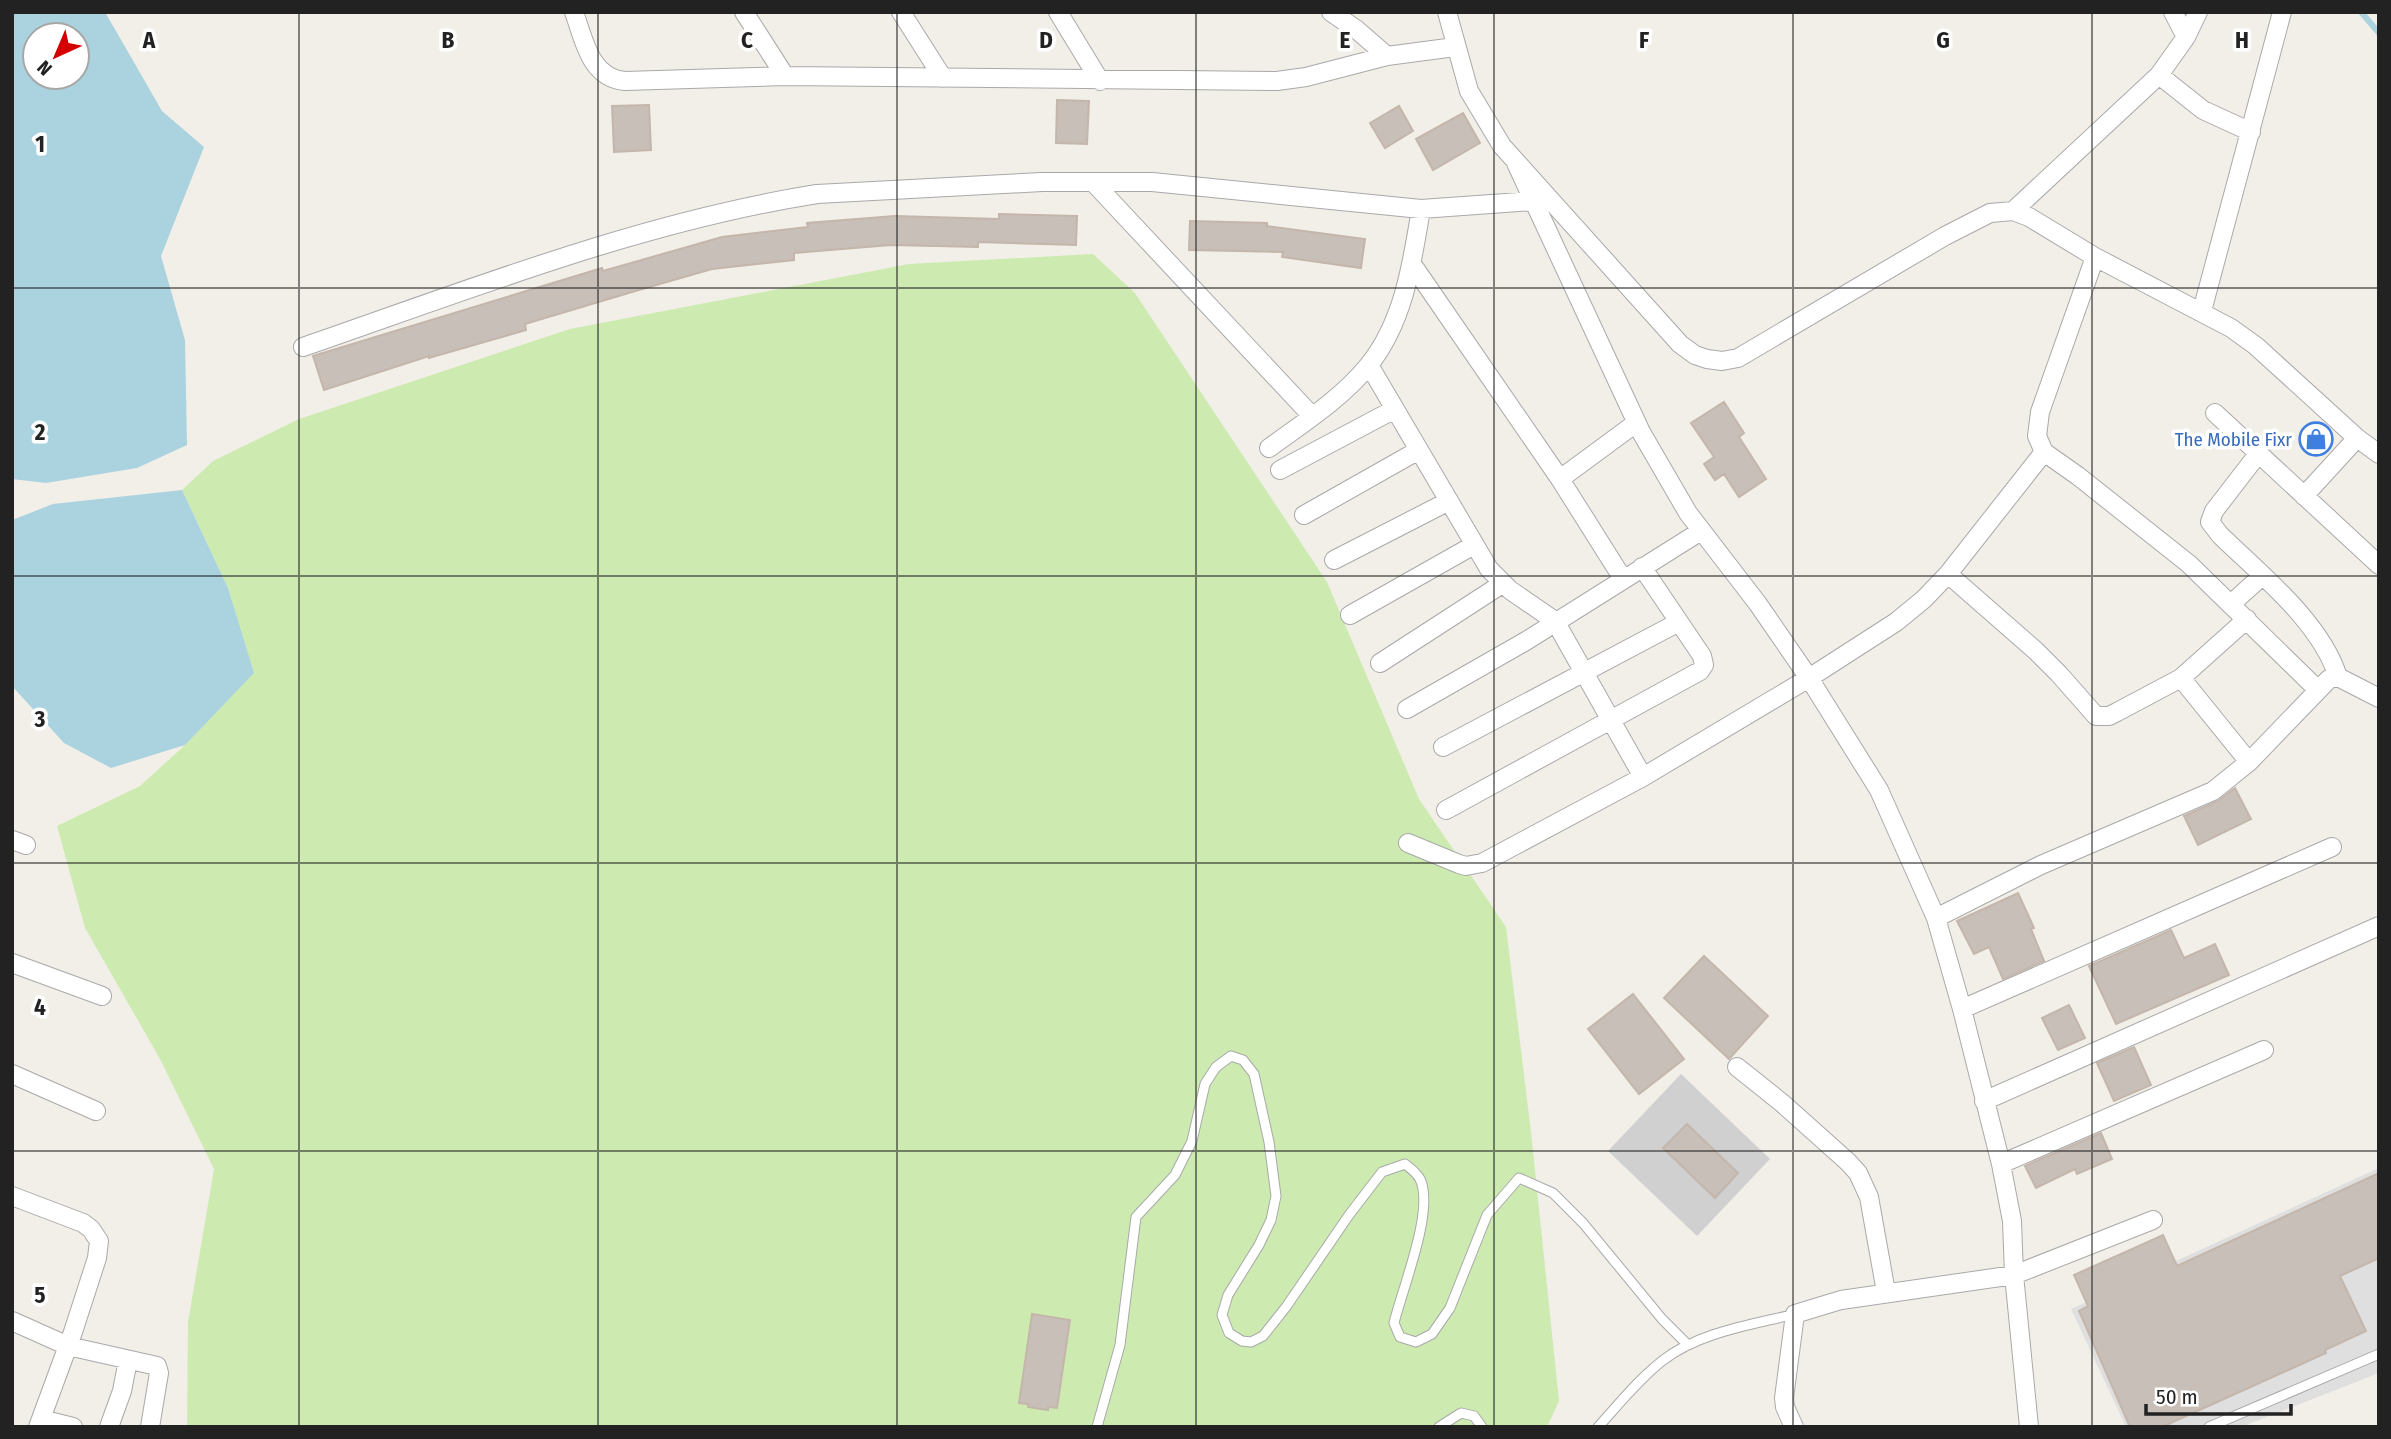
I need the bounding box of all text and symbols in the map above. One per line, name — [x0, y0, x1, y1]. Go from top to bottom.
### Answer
north arrow — [21, 21, 91, 91]
text: A — [142, 26, 156, 54]
text: B — [442, 26, 455, 54]
text: C — [741, 26, 753, 54]
text: D — [1039, 26, 1053, 54]
text: E — [1340, 26, 1351, 54]
text: F — [1639, 26, 1649, 54]
text: G — [1936, 26, 1950, 54]
text: H — [2235, 26, 2249, 54]
text: N — [32, 56, 57, 80]
text: 1 — [35, 130, 45, 158]
text: 2 — [34, 418, 46, 446]
shop icon: The Mobile Fixr — [2297, 420, 2335, 458]
place label: The Mobile Fixr — [2175, 428, 2292, 451]
text: 3 — [34, 705, 46, 733]
text: 4 — [34, 993, 46, 1021]
text: 5 — [34, 1281, 46, 1309]
scale bar — [2146, 1372, 2291, 1416]
text: 50 m — [2156, 1384, 2198, 1410]

